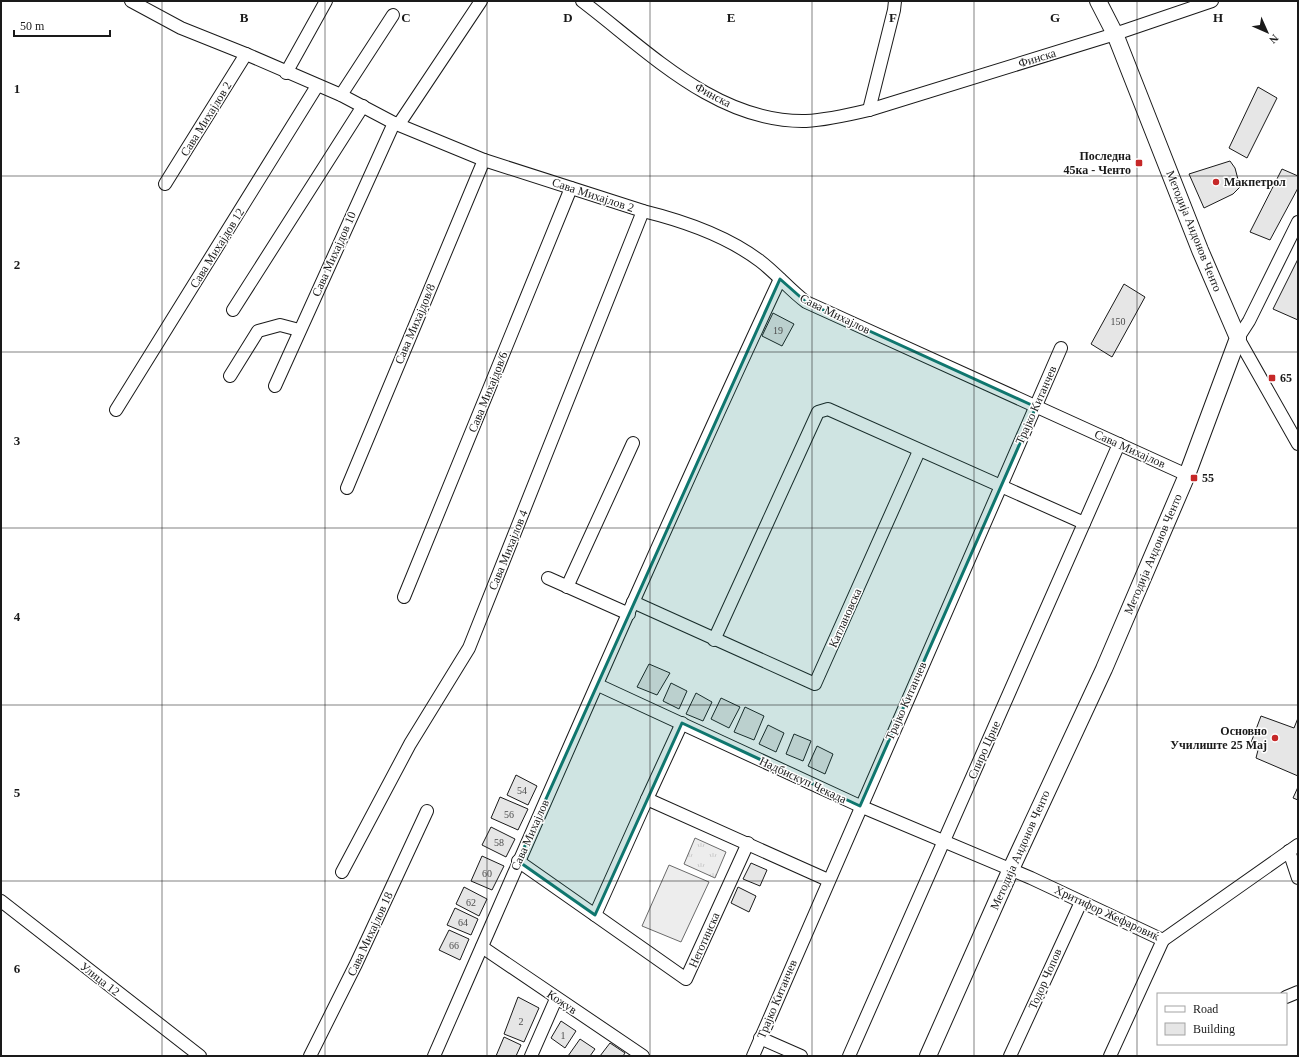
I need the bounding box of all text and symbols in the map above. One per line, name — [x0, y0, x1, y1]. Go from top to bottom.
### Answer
text: B — [240, 10, 249, 25]
text: C — [401, 10, 411, 25]
text: D — [563, 10, 573, 25]
text: E — [727, 10, 735, 25]
text: F — [889, 10, 897, 25]
text: G — [1050, 10, 1060, 25]
text: H — [1213, 10, 1223, 25]
scale bar — [14, 12, 110, 38]
north arrow — [1247, 12, 1287, 52]
text: 50 m — [20, 19, 45, 33]
text: N — [1267, 32, 1281, 46]
street label: Финска — [1016, 45, 1058, 70]
street label: Сава Михајлов 2 — [177, 79, 235, 159]
street label: Финска — [693, 80, 734, 111]
text: 1 — [14, 81, 20, 96]
place label: Последна 45ка - Ченто — [1063, 149, 1131, 177]
marker: Последна 45ка - Ченто — [1134, 158, 1144, 168]
street label: Методија Андонов Ченто — [1163, 168, 1225, 294]
street label: Сава Михајлов 2 — [550, 175, 636, 215]
place label: Макпетрол — [1224, 175, 1286, 189]
marker: Макпетрол — [1211, 177, 1221, 187]
street label: Сава Михајдов 12 — [187, 205, 247, 291]
street label: Сава Михајдов 10 — [309, 209, 359, 299]
text: 2 — [14, 257, 20, 272]
street label: Сава Михајдов/8 — [392, 282, 438, 366]
street label: Сава Михајлов — [798, 291, 873, 337]
house number: 150 — [1111, 316, 1126, 327]
house number: 19 — [773, 325, 783, 336]
street label: Сава Михајдов/6 — [465, 350, 511, 434]
street label: Трајко Китанчев — [1012, 363, 1060, 446]
place label: 65 — [1280, 371, 1292, 385]
marker: 65 — [1267, 373, 1277, 383]
street label: Сава Михајлов — [1092, 427, 1168, 471]
text: 3 — [14, 433, 21, 448]
place label: 55 — [1202, 471, 1214, 485]
marker: 55 — [1189, 473, 1199, 483]
street label: Методија Андонов Ченто — [1121, 492, 1185, 616]
street label: Сава Михајлов 4 — [486, 508, 530, 592]
street label: Катлановска — [826, 586, 865, 650]
text: 4 — [14, 609, 21, 624]
street label: Трајко Китанчев — [882, 659, 930, 742]
street label: Спиро Црне — [965, 719, 1003, 781]
place label: Основно Училиште 25 Мај — [1170, 724, 1267, 752]
marker: Основно Училиште 25 Мај — [1270, 733, 1280, 743]
street label: Надбискуп Чекада — [757, 754, 849, 807]
text: 5 — [14, 785, 21, 800]
house number: 54 — [517, 785, 527, 796]
street label: Методија Андонов Ченто — [987, 788, 1053, 912]
street label: Сава Михајлов — [508, 797, 552, 873]
house number: 56 — [504, 809, 514, 820]
house number: 58 — [494, 837, 504, 848]
house number: 60 — [482, 868, 492, 879]
street label: Хритифор Жефаровиќ — [1052, 883, 1162, 944]
street label: Сава Михајлов 18 — [344, 890, 396, 978]
house number: 62 — [466, 897, 476, 908]
street label: Неготинска — [686, 910, 723, 970]
house number: 64 — [458, 917, 468, 928]
house number: 66 — [449, 940, 459, 951]
street label: Тодор Чопов — [1025, 946, 1065, 1012]
street label: Трајко Китанчев — [754, 957, 800, 1041]
street label: Улица 12 — [77, 959, 123, 999]
text: 6 — [14, 961, 21, 976]
street label: Кожув — [544, 987, 580, 1017]
legend — [1157, 993, 1287, 1045]
text: Road — [1193, 1002, 1218, 1016]
house number: 2 — [519, 1016, 524, 1027]
text: Building — [1193, 1022, 1235, 1036]
house number: 1 — [561, 1030, 566, 1041]

